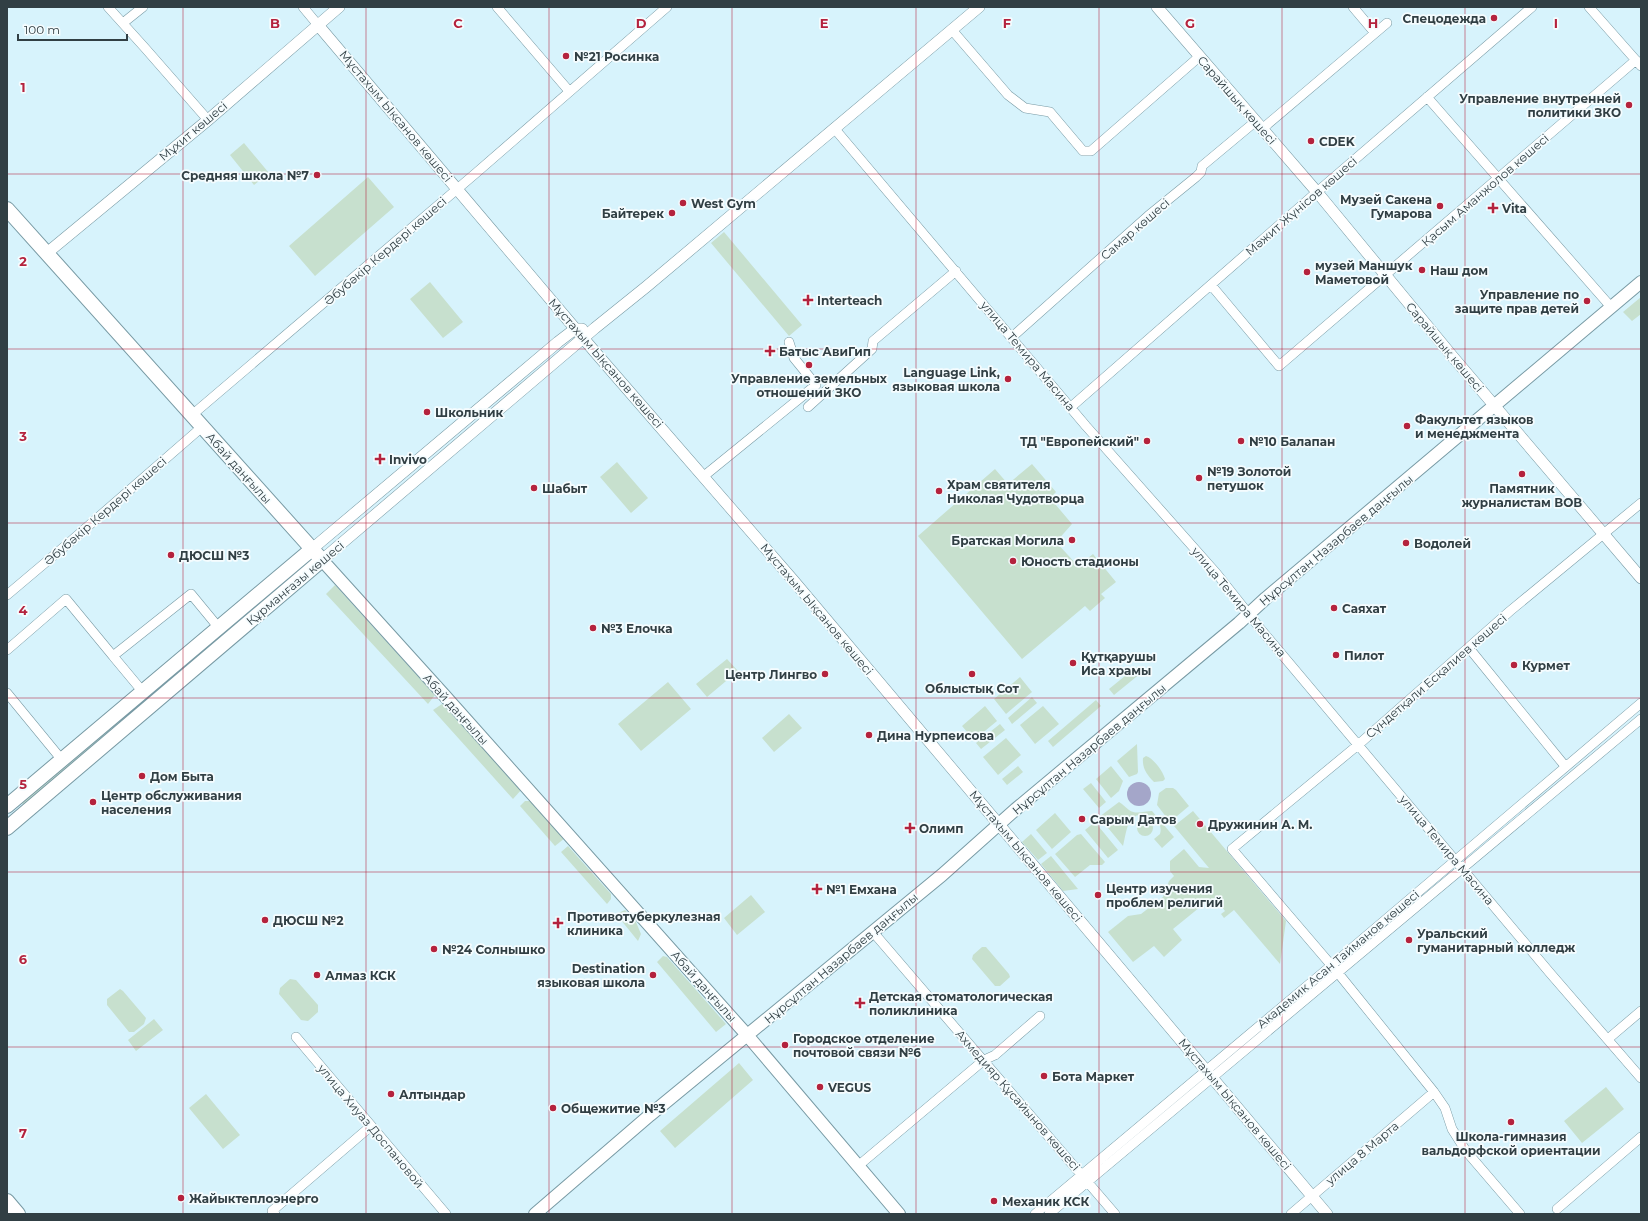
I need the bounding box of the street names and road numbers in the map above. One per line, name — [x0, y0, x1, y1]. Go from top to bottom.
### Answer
street label: Мұстахым Ықсанов көшесі — [337, 47, 455, 185]
street label: Сарайшық көшесі — [1194, 53, 1280, 147]
street label: Мұхит көшесі — [156, 98, 230, 164]
street label: Қасым Аманжолов көшесі — [1418, 131, 1552, 249]
street label: Мәжит Жүнісов көшесі — [1242, 153, 1360, 259]
street label: Әбубәкір Кердері көшесі — [321, 194, 449, 308]
street label: Самар көшесі — [1097, 195, 1173, 263]
street label: Мұстахым Ықсанов көшесі — [546, 295, 666, 431]
street label: улица Темира Масина — [977, 297, 1078, 414]
street label: Сарайшық көшесі — [1403, 299, 1487, 395]
street label: Абай даңғылы — [203, 429, 275, 507]
street label: Әбубәкір Кердері көшесі — [41, 454, 169, 568]
street label: Нұрсұлтан Назарбаев даңғылы — [1256, 471, 1416, 609]
street label: Құрманғазы көшесі — [243, 538, 347, 628]
street label: Мұстахым Ықсанов көшесі — [758, 540, 876, 678]
street label: улица Темира Масина — [1188, 543, 1289, 660]
street label: Сүндетқали Есқалиев көшесі — [1362, 611, 1510, 741]
street label: Абай даңғылы — [420, 670, 492, 748]
street label: Нұрсұлтан Назарбаев даңғылы — [1009, 680, 1169, 818]
street label: Мұстахым Ықсанов көшесі — [967, 787, 1085, 925]
street label: улица Темира Масина — [1396, 791, 1497, 908]
street label: Академик Асан Тайманов көшесі — [1254, 887, 1422, 1031]
street label: Нұрсұлтан Назарбаев даңғылы — [761, 889, 921, 1027]
street label: Абай даңғылы — [668, 947, 740, 1025]
street label: Ахмедияр Құсайынов көшесі — [953, 1026, 1083, 1174]
street label: Мұстахым Ықсанов көшесі — [1176, 1035, 1294, 1173]
street label: улица Хиуаз Доспановой — [314, 1060, 427, 1191]
street label: улица 8 Марта — [1322, 1118, 1402, 1189]

